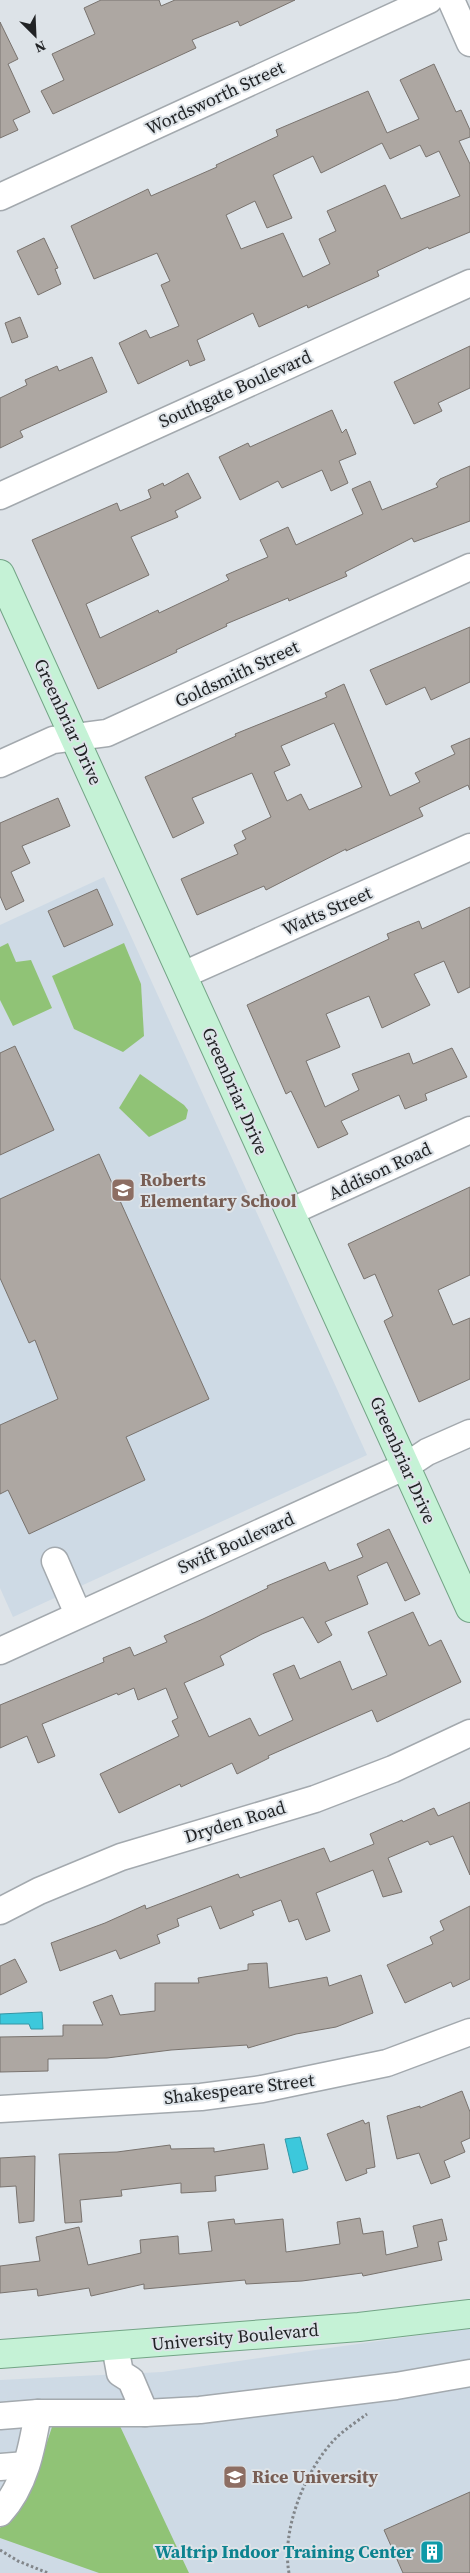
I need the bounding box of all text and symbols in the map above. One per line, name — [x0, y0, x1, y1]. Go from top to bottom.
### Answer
north arrow — [10, 10, 60, 60]
text: N — [32, 36, 49, 58]
street label: Wordsworth Street — [142, 54, 288, 141]
street label: Southgate Boulevard — [154, 344, 315, 433]
street label: Goldsmith Street — [171, 634, 303, 713]
street label: Greenbriar Drive — [28, 655, 109, 789]
street label: Watts Street — [278, 880, 376, 941]
street label: Greenbriar Drive — [196, 1023, 275, 1158]
street label: Addison Road — [324, 1136, 435, 1205]
place label: Roberts Elementary School — [140, 1167, 297, 1213]
school or university icon: Roberts Elementary School — [110, 1177, 136, 1203]
street label: Greenbriar Drive — [364, 1392, 443, 1527]
street label: Swift Boulevard — [174, 1506, 298, 1579]
street label: Dryden Road — [181, 1794, 289, 1849]
street label: Shakespeare Street — [162, 2067, 316, 2110]
street label: University Boulevard — [150, 2317, 320, 2356]
school or university icon: Rice University — [222, 2464, 248, 2490]
place label: Rice University — [252, 2464, 378, 2489]
place label: Waltrip Indoor Training Center — [155, 2539, 415, 2564]
building icon: Waltrip Indoor Training Center — [419, 2539, 445, 2565]

